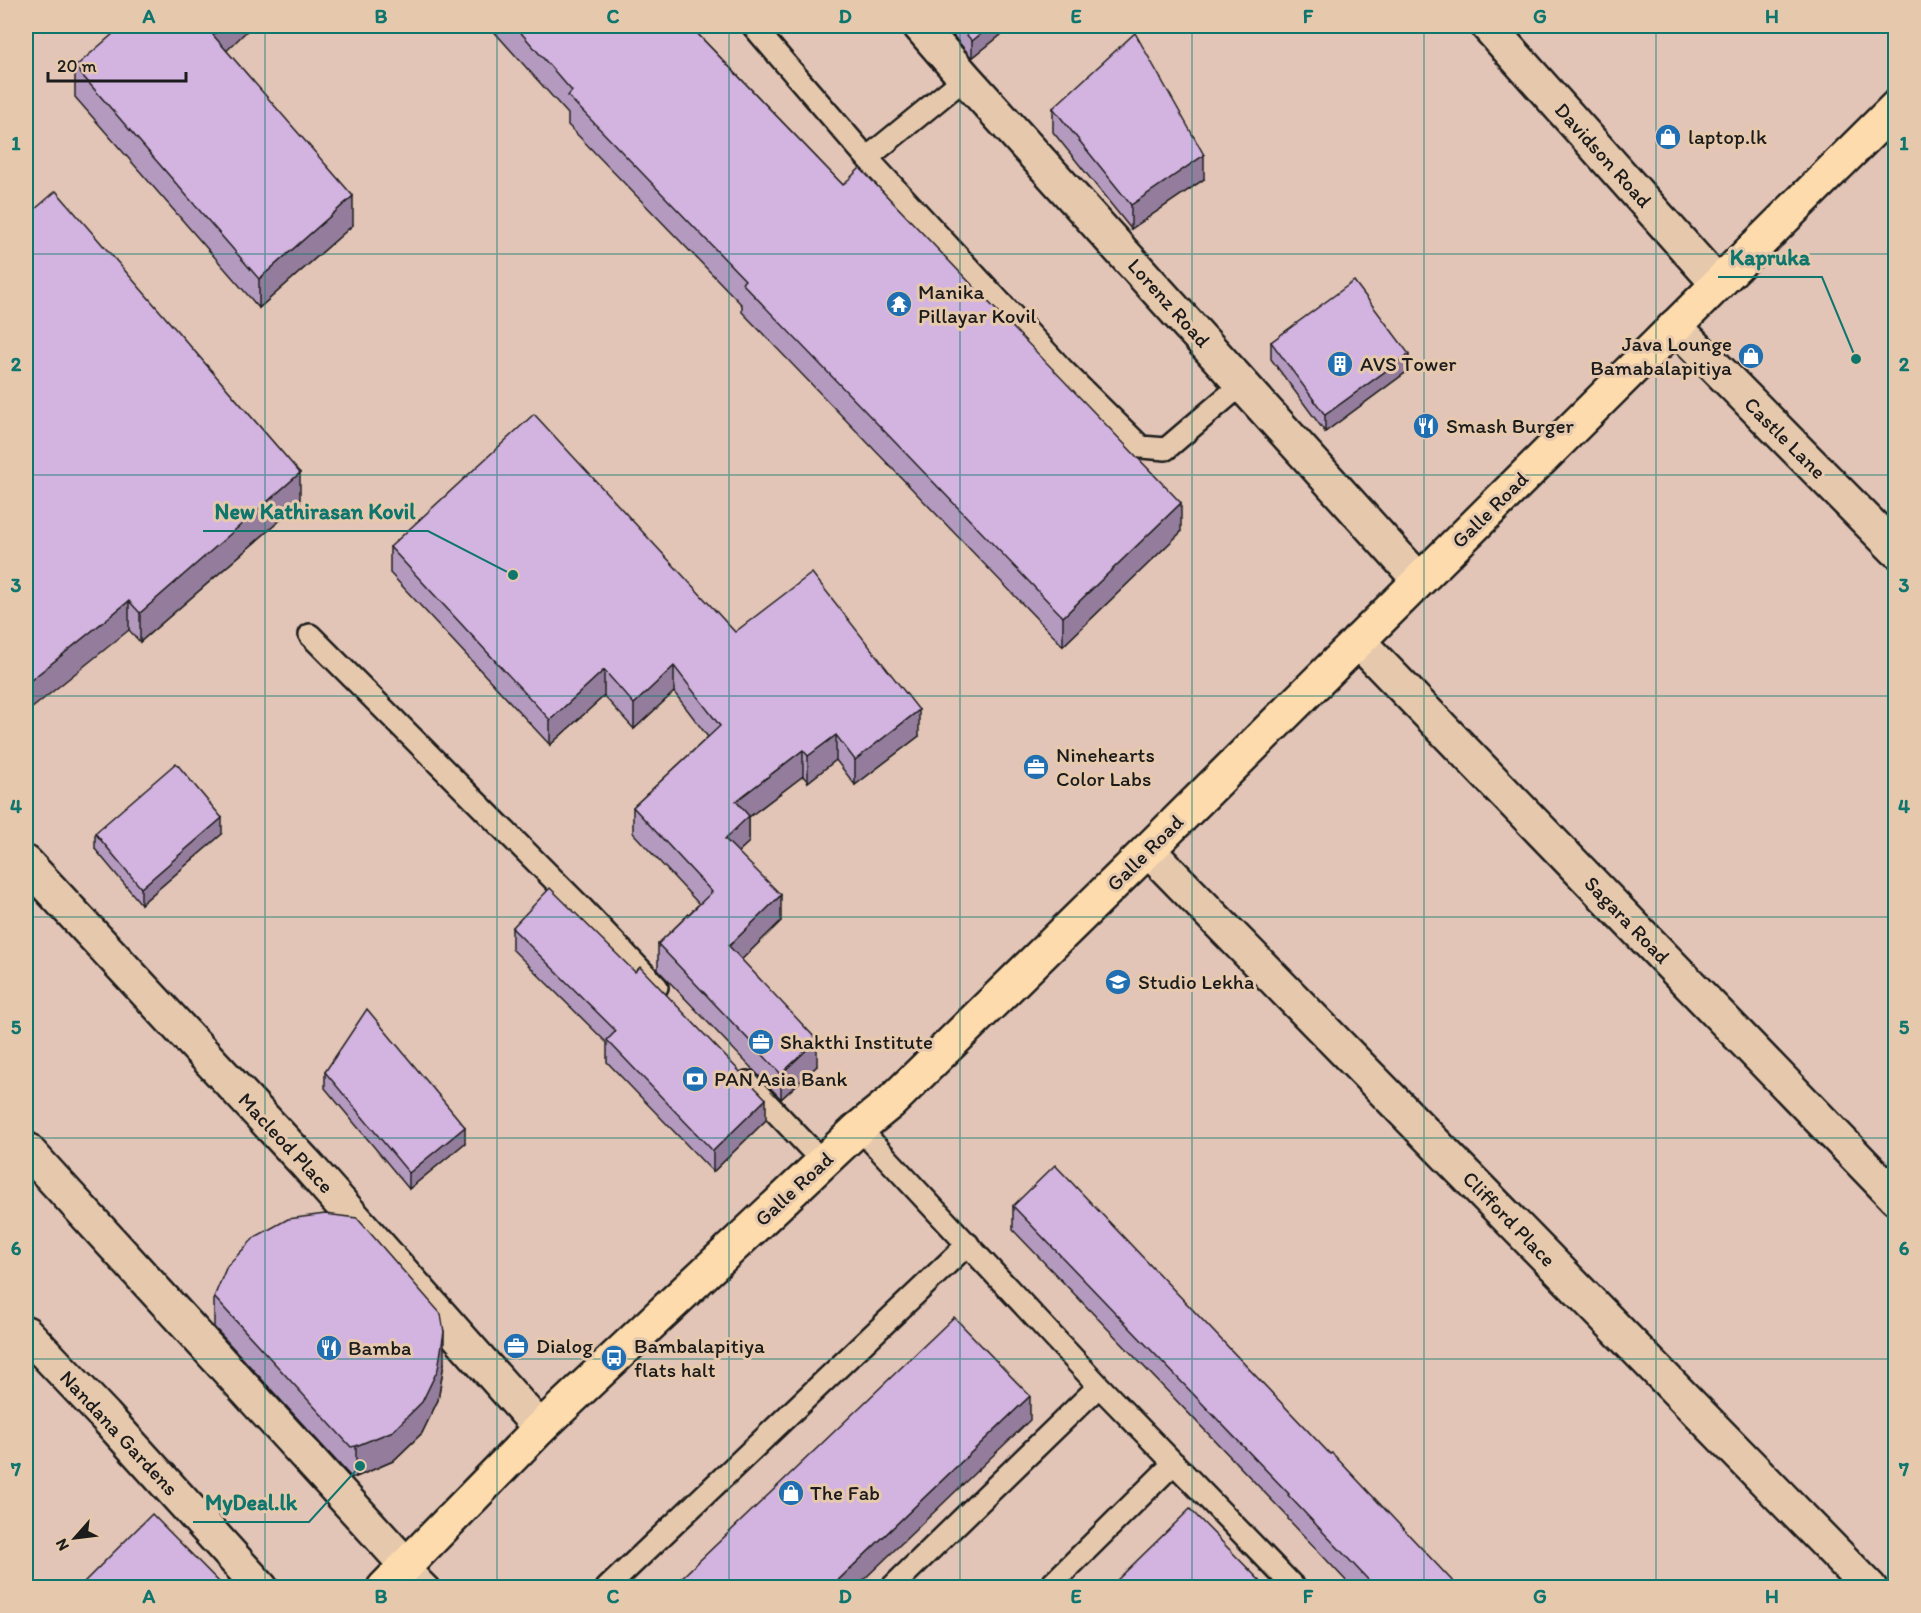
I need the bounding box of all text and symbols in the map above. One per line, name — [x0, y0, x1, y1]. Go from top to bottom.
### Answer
text: A — [142, 4, 156, 28]
text: B — [375, 4, 388, 28]
text: C — [607, 4, 620, 28]
text: D — [838, 4, 852, 28]
text: E — [1070, 4, 1082, 28]
text: F — [1303, 4, 1314, 28]
text: G — [1533, 4, 1547, 28]
text: H — [1765, 4, 1779, 28]
scale bar — [48, 45, 186, 83]
text: 20 m — [57, 55, 97, 77]
street label: Davidson Road — [1550, 97, 1657, 212]
shop icon: laptop.lk — [1653, 122, 1683, 152]
place label: laptop.lk — [1688, 124, 1767, 149]
text: 1 — [11, 131, 21, 155]
text: 1 — [1899, 131, 1909, 155]
callout: Kapruka — [1718, 237, 1822, 277]
text: Kapruka — [1730, 244, 1811, 271]
street label: Lorenz Road — [1123, 253, 1216, 353]
place label: Manika Pillayar Kovil — [918, 279, 1037, 328]
temple icon: Manika Pillayar Kovil — [884, 289, 914, 319]
place label: Java Lounge Bamabalapitiya — [1590, 331, 1732, 380]
shop icon: Java Lounge Bamabalapitiya — [1736, 341, 1766, 371]
building icon: AVS Tower — [1325, 349, 1355, 379]
place label: AVS Tower — [1360, 351, 1456, 376]
text: 2 — [11, 352, 22, 376]
text: 2 — [1899, 352, 1910, 376]
street label: Castle Lane — [1739, 391, 1832, 484]
restaurant icon: Smash Burger — [1411, 411, 1441, 441]
place label: Smash Burger — [1446, 413, 1575, 438]
street label: Galle Road — [1446, 466, 1534, 553]
callout: New Kathirasan Kovil — [203, 491, 428, 531]
text: New Kathirasan Kovil — [215, 498, 416, 525]
text: 3 — [11, 573, 22, 597]
text: 3 — [1899, 573, 1910, 597]
place label: Ninehearts Color Labs — [1056, 742, 1155, 791]
office icon: Ninehearts Color Labs — [1021, 752, 1051, 782]
text: 4 — [10, 794, 22, 818]
text: 4 — [1898, 794, 1910, 818]
street label: Galle Road — [1101, 809, 1189, 896]
street label: Sagara Road — [1579, 871, 1676, 969]
school or university icon: Studio Lekha — [1103, 967, 1133, 997]
place label: Studio Lekha — [1138, 969, 1254, 994]
text: 5 — [11, 1015, 22, 1039]
text: 5 — [1899, 1015, 1910, 1039]
office icon: Shakthi Institute — [746, 1027, 776, 1057]
place label: Shakthi Institute — [780, 1029, 933, 1054]
bank icon: PAN Asia Bank — [680, 1064, 710, 1094]
place label: PAN Asia Bank — [714, 1066, 848, 1091]
street label: Macleod Place — [233, 1087, 339, 1198]
street label: Galle Road — [749, 1146, 838, 1231]
street label: Clifford Place — [1458, 1166, 1561, 1272]
text: 6 — [11, 1236, 22, 1260]
text: 6 — [1899, 1236, 1910, 1260]
office icon: Dialog — [501, 1331, 531, 1361]
restaurant icon: Bamba — [314, 1333, 344, 1363]
place label: Dialog — [536, 1333, 593, 1358]
place label: Bambalapitiya flats halt — [634, 1333, 765, 1382]
place label: Bamba — [348, 1335, 411, 1360]
bus stop icon: Bambalapitiya flats halt — [599, 1343, 629, 1373]
street label: Nandana Gardens — [55, 1365, 184, 1501]
text: 7 — [10, 1457, 21, 1481]
text: 7 — [1898, 1457, 1909, 1481]
shop icon: The Fab — [776, 1478, 806, 1508]
place label: The Fab — [810, 1480, 880, 1505]
callout: MyDeal.lk — [193, 1482, 309, 1522]
text: MyDeal.lk — [205, 1489, 298, 1516]
north arrow — [45, 1508, 105, 1568]
text: N — [51, 1536, 73, 1554]
text: A — [142, 1584, 156, 1608]
text: B — [375, 1584, 388, 1608]
text: C — [607, 1584, 620, 1608]
text: D — [838, 1584, 852, 1608]
text: E — [1070, 1584, 1082, 1608]
text: F — [1303, 1584, 1314, 1608]
text: G — [1533, 1584, 1547, 1608]
text: H — [1765, 1584, 1779, 1608]

